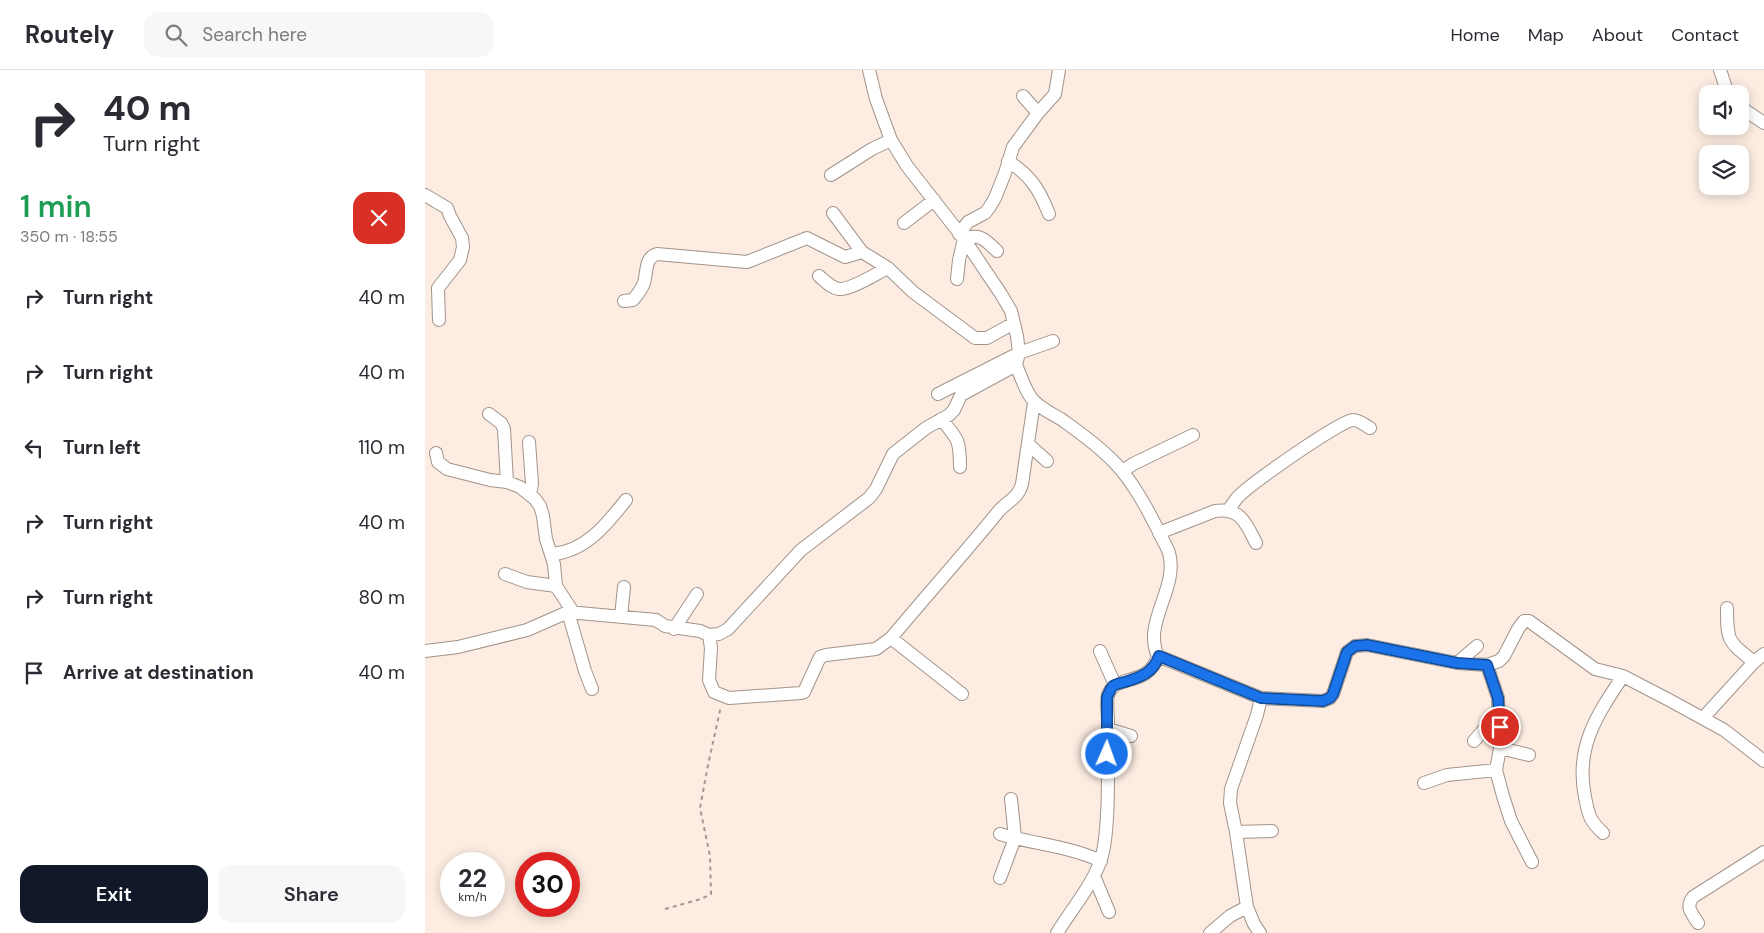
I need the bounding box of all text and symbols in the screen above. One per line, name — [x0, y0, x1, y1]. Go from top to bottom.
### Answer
search box — [144, 12, 494, 57]
text: Routely — [25, 19, 114, 50]
icon: search — [162, 21, 190, 49]
text: Search here — [202, 22, 307, 47]
text: Home — [1450, 23, 1500, 47]
text: Map — [1528, 23, 1564, 47]
text: About — [1592, 23, 1643, 47]
text: Contact — [1671, 23, 1739, 47]
text: 40 m — [103, 85, 192, 131]
map controls — [1699, 85, 1749, 195]
button: sound — [1699, 85, 1749, 135]
icon: right — [20, 90, 85, 155]
text: Turn right — [103, 129, 200, 158]
button: layers — [1699, 145, 1749, 195]
text: 1 min — [20, 187, 92, 226]
button: close — [353, 192, 405, 244]
text: 350 m · 18:55 — [20, 226, 118, 247]
icon: right — [20, 284, 48, 312]
text: Turn right — [63, 285, 153, 310]
text: 40 m — [358, 285, 405, 310]
icon: right — [20, 359, 48, 387]
text: Turn right — [63, 360, 153, 385]
text: 40 m — [358, 360, 405, 385]
icon: left — [20, 434, 48, 462]
text: Turn left — [63, 435, 141, 460]
text: 110 m — [358, 435, 405, 460]
icon: right — [20, 509, 48, 537]
text: Turn right — [63, 510, 153, 535]
text: 40 m — [358, 510, 405, 535]
icon: right — [20, 584, 48, 612]
text: Turn right — [63, 585, 153, 610]
text: 80 m — [358, 585, 405, 610]
icon: arrive — [20, 659, 48, 687]
text: Arrive at destination — [63, 660, 254, 685]
text: 40 m — [358, 660, 405, 685]
pin — [1479, 706, 1521, 748]
icon: arrive — [1486, 713, 1514, 741]
position arrow — [1080, 727, 1132, 779]
speed limit sign: 30 — [515, 852, 580, 917]
text: 22 — [458, 862, 487, 895]
button: Exit — [20, 865, 208, 923]
button: Share — [218, 865, 405, 923]
text: km/h — [458, 889, 487, 905]

